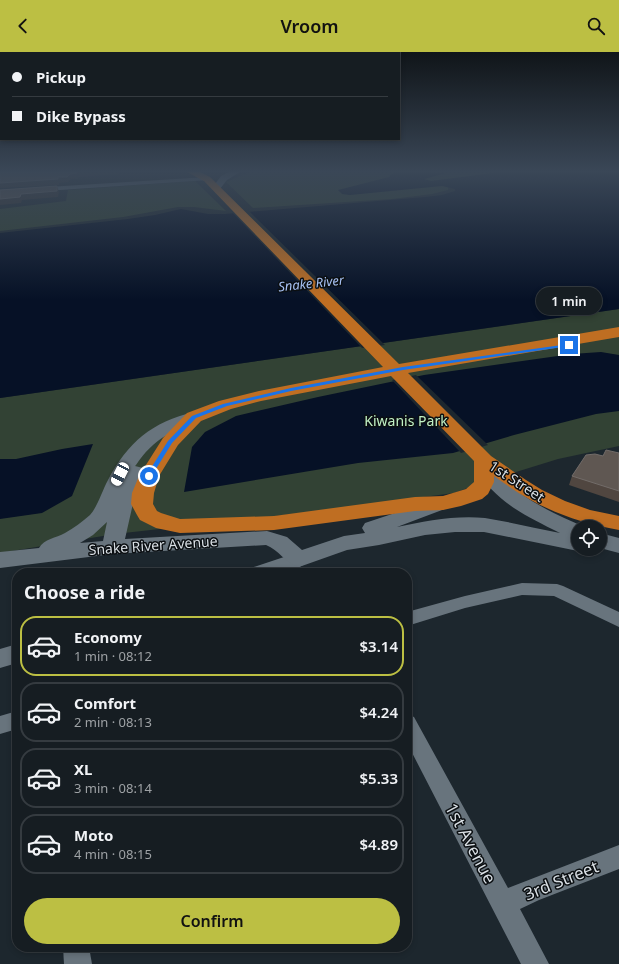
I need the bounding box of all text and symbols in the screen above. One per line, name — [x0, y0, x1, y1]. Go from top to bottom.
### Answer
text: Vroom — [280, 14, 339, 38]
icon: back — [12, 15, 34, 37]
icon: search — [585, 15, 607, 37]
text: Pickup — [36, 67, 86, 87]
text: Dike Bypass — [36, 106, 126, 126]
water label: Snake River — [277, 271, 346, 295]
callout: 1 min — [536, 287, 602, 315]
text: 1 min — [551, 292, 587, 310]
route end — [560, 336, 578, 354]
park label: Kiwanis Park — [364, 411, 448, 430]
street label: 1st Street — [486, 456, 548, 506]
car — [109, 461, 131, 487]
route start — [140, 467, 158, 485]
map controls — [571, 520, 607, 556]
button: locate — [571, 520, 607, 556]
street label: Snake River Avenue — [88, 531, 218, 559]
text: Choose a ride — [24, 580, 145, 604]
text: Economy — [74, 627, 142, 647]
icon: car — [26, 628, 62, 664]
text: $3.14 — [360, 636, 398, 656]
text: 1 min · 08:12 — [74, 647, 152, 665]
text: Comfort — [74, 693, 136, 713]
icon: car — [26, 694, 62, 730]
text: $4.24 — [360, 702, 398, 722]
text: 2 min · 08:13 — [74, 713, 152, 731]
text: XL — [74, 759, 92, 779]
icon: car — [26, 760, 62, 796]
text: $5.33 — [360, 768, 398, 788]
text: 3 min · 08:14 — [74, 779, 152, 797]
street label: 1st Avenue — [440, 799, 502, 887]
text: Moto — [74, 825, 113, 845]
icon: car — [26, 826, 62, 862]
text: $4.89 — [360, 834, 398, 854]
text: 4 min · 08:15 — [74, 845, 152, 863]
street label: 3rd Street — [520, 855, 602, 905]
button: Confirm — [24, 898, 400, 944]

